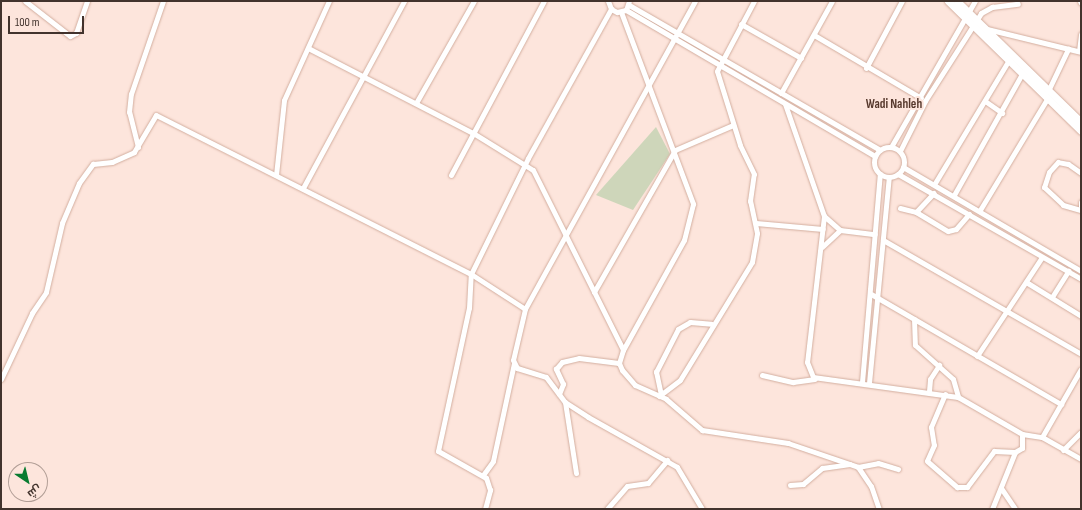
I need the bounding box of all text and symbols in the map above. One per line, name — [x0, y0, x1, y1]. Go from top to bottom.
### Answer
scale bar — [10, 8, 86, 34]
text: 100 m — [15, 15, 40, 30]
district label: Wadi Nahleh — [866, 96, 922, 112]
north arrow — [8, 462, 48, 502]
text: ش — [25, 482, 44, 501]

